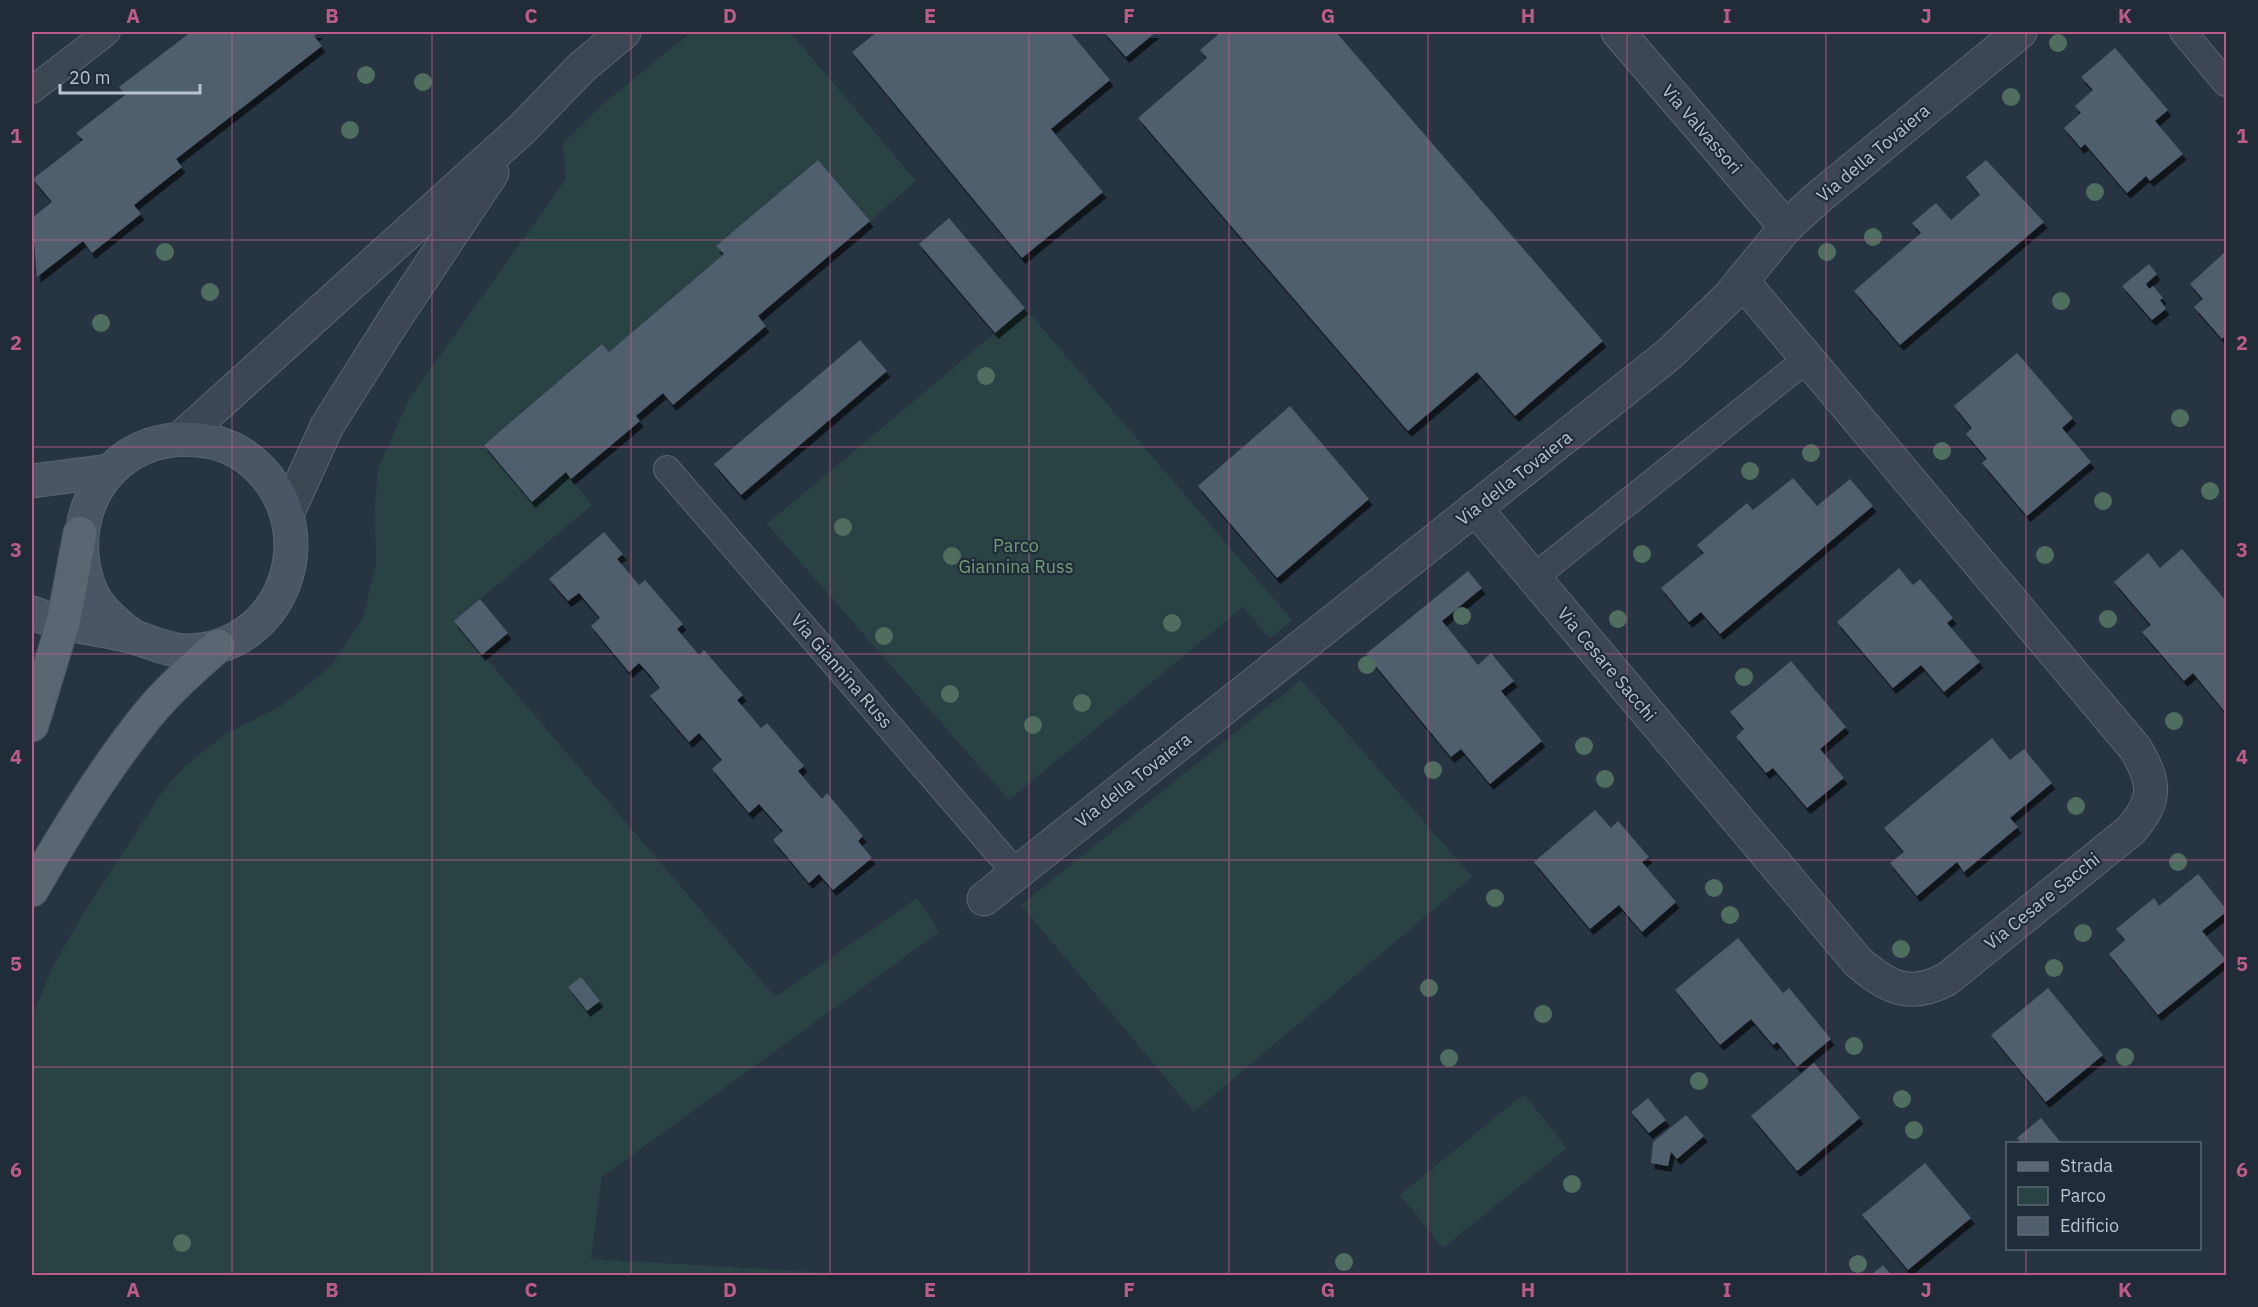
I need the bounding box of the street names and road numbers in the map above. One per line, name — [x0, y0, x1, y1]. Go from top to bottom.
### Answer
street label: Via Valvassori — [1657, 80, 1747, 178]
street label: Via della Tovaiera — [1812, 99, 1935, 207]
street label: Via della Tovaiera — [1451, 425, 1577, 530]
street label: Via Cesare Sacchi — [1552, 602, 1662, 726]
street label: Via Giannina Russ — [786, 609, 898, 733]
street label: Via della Tovaiera — [1070, 727, 1196, 832]
street label: Via Cesare Sacchi — [1980, 847, 2104, 955]

